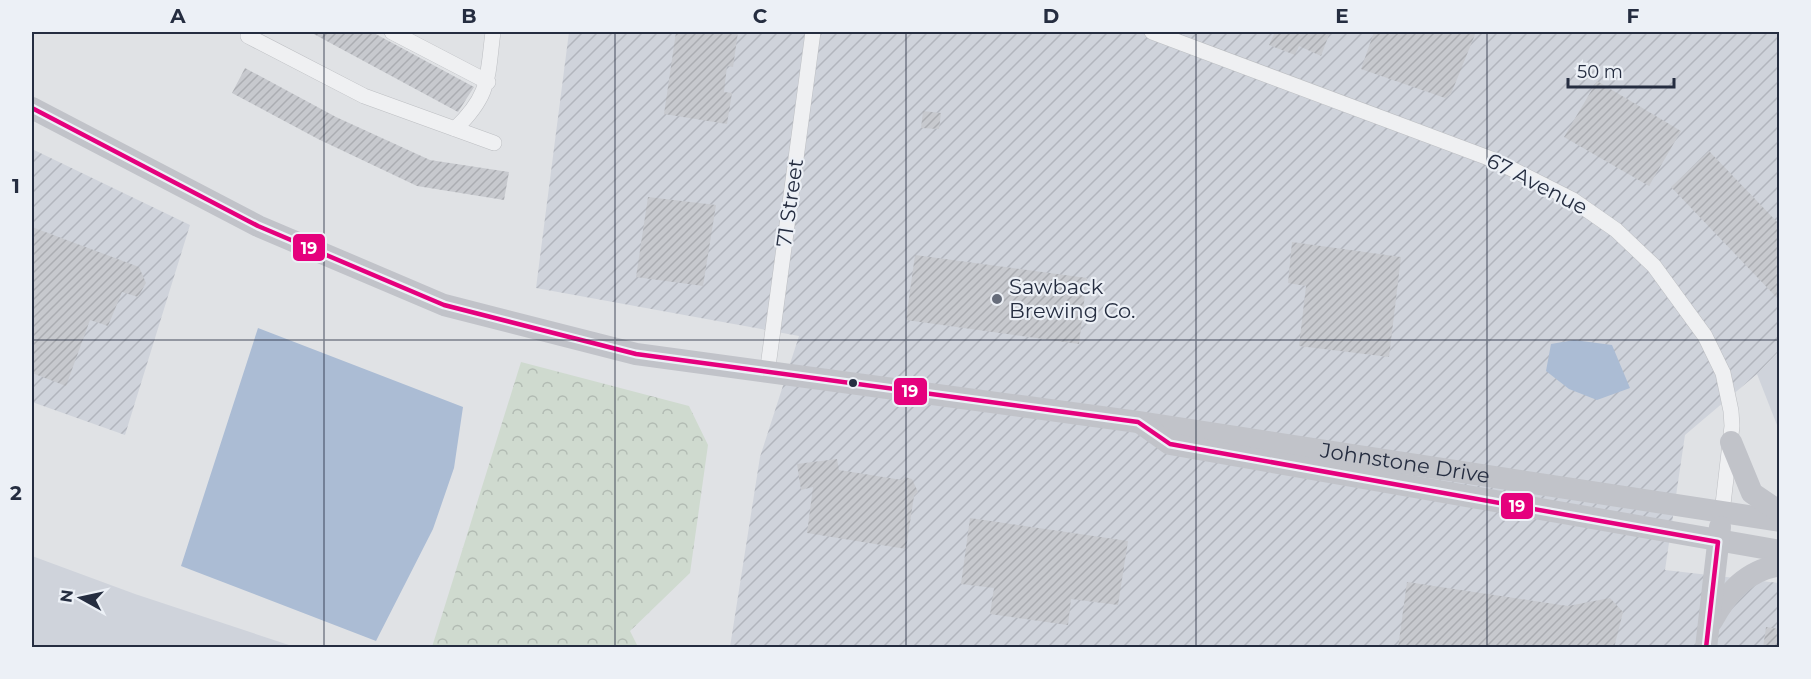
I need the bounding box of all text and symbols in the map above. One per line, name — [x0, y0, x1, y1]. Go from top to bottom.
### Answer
text: A — [169, 4, 186, 28]
text: B — [461, 4, 477, 28]
text: C — [753, 4, 768, 28]
text: D — [1043, 4, 1059, 28]
text: E — [1335, 4, 1349, 28]
text: F — [1627, 4, 1640, 28]
scale bar — [1568, 51, 1674, 89]
text: 50 m — [1577, 61, 1623, 83]
street label: 67 Avenue — [1483, 148, 1592, 220]
street label: 71 Street — [771, 157, 808, 249]
text: 1 — [12, 174, 20, 198]
line badge: 19 — [292, 233, 326, 262]
text: 19 — [301, 239, 317, 258]
place label: Sawback Brewing Co. — [1009, 274, 1135, 323]
marker: Sawback Brewing Co. — [990, 292, 1004, 306]
unlabelled marker — [847, 377, 859, 389]
line badge: 19 — [893, 377, 928, 406]
text: 19 — [902, 382, 918, 401]
street label: Johnstone Drive — [1318, 437, 1492, 488]
text: 2 — [10, 481, 22, 505]
line badge: 19 — [1500, 492, 1534, 520]
text: 19 — [1509, 497, 1525, 516]
north arrow — [51, 568, 111, 628]
text: N — [56, 588, 77, 604]

